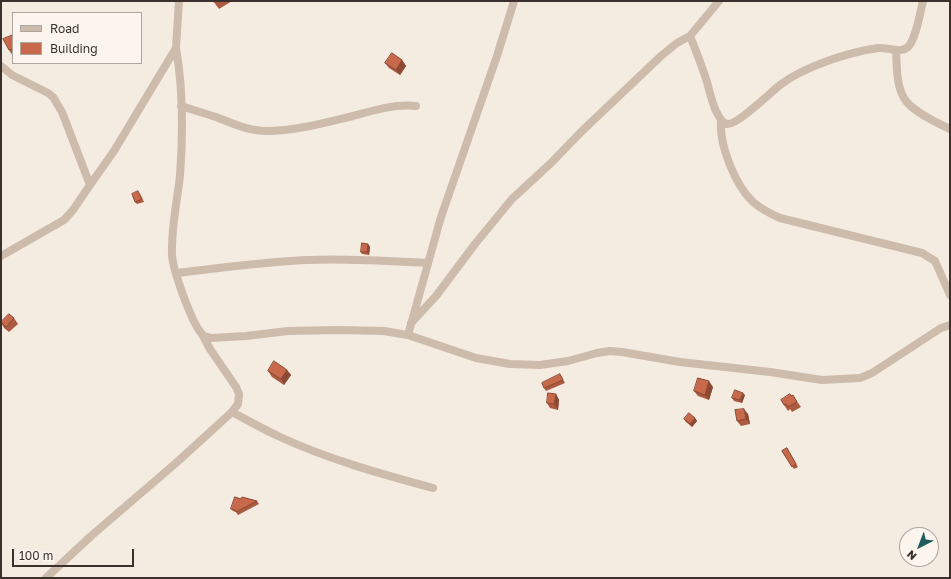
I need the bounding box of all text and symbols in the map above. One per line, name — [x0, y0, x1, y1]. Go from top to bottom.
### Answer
legend — [12, 12, 142, 64]
text: Road — [50, 21, 79, 36]
text: Building — [50, 41, 98, 56]
north arrow — [899, 527, 939, 567]
scale bar — [14, 541, 136, 567]
text: 100 m — [19, 548, 53, 563]
text: N — [904, 548, 919, 563]

